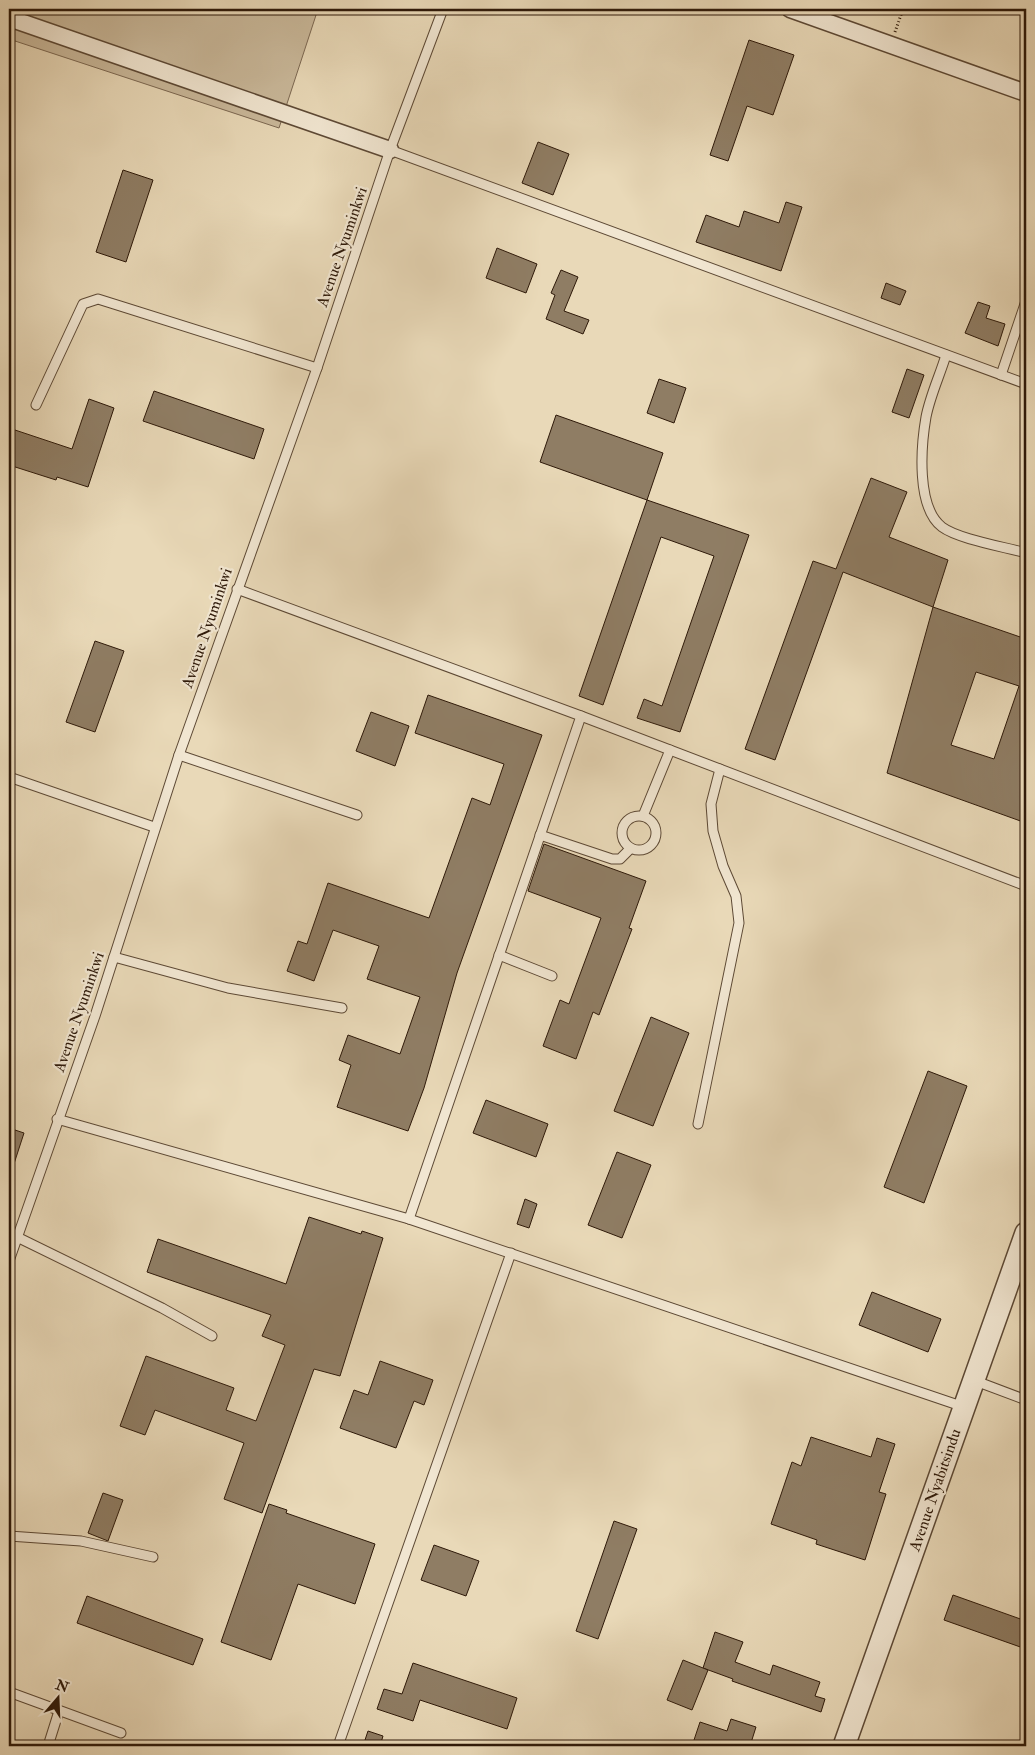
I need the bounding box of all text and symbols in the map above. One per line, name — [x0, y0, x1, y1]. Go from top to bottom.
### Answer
street label: Avenue Nyuminkwi — [312, 184, 372, 311]
street label: Avenue Nyuminkwi — [177, 565, 237, 692]
street label: Avenue Nyuminkwi — [49, 949, 109, 1076]
street label: Avenue Nyabitsindu — [904, 1426, 965, 1555]
north arrow — [32, 1672, 82, 1722]
text: N — [52, 1676, 71, 1696]

